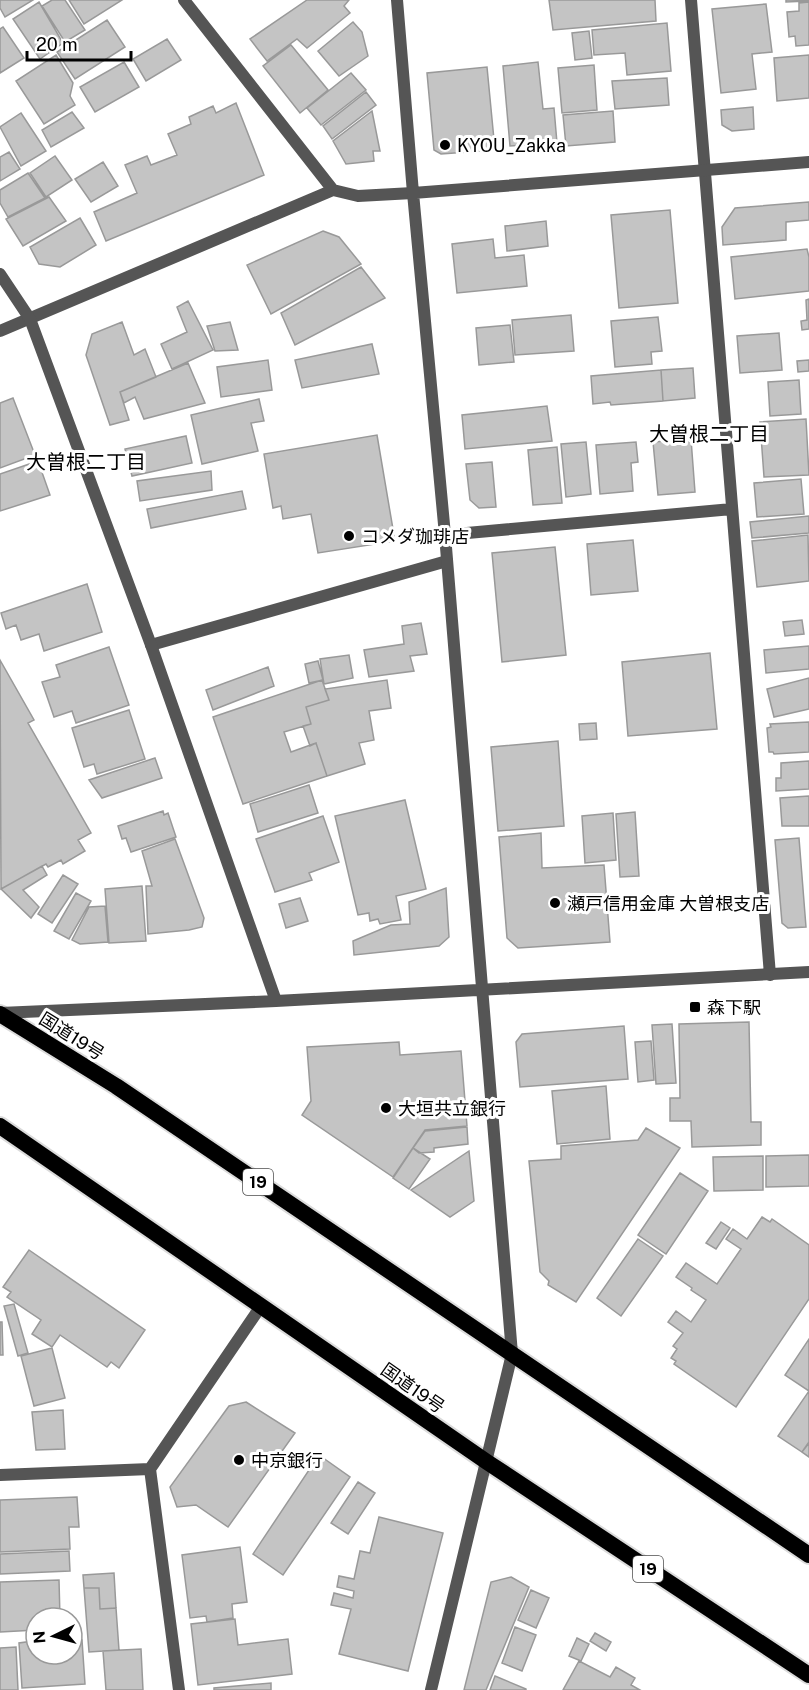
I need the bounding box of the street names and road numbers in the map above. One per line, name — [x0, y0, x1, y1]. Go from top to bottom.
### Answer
street label: 国道19号 — [36, 1008, 108, 1064]
road number: 19 — [243, 1169, 273, 1195]
street label: 国道19号 — [377, 1359, 449, 1417]
road number: 19 — [633, 1556, 663, 1582]

